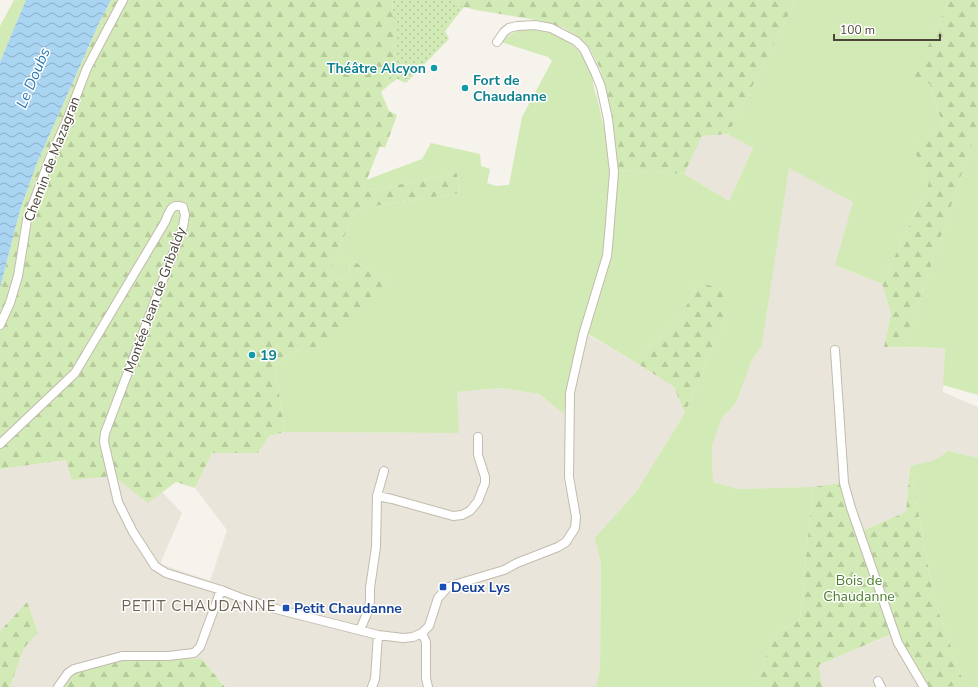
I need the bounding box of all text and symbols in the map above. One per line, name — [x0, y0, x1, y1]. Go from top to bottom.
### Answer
scale bar — [834, 16, 940, 42]
text: 100 m — [840, 22, 875, 38]
water label: Le Doubs — [11, 45, 55, 111]
place label: Théâtre Alcyon — [327, 59, 426, 78]
marker: Théâtre Alcyon — [429, 63, 439, 73]
place label: Fort de Chaudanne — [473, 71, 547, 106]
marker: Fort de Chaudanne — [460, 83, 470, 93]
street label: Chemin de Mazagran — [19, 94, 85, 224]
street label: Montée Jean de Gribaldy — [120, 223, 191, 376]
place label: 19 — [260, 346, 277, 365]
marker: 19 — [247, 350, 257, 360]
park label: Bois de Chaudanne — [823, 571, 895, 606]
place label: Deux Lys — [451, 578, 510, 597]
marker: Deux Lys — [438, 582, 448, 592]
district label: PETIT CHAUDANNE — [122, 596, 276, 616]
place label: Petit Chaudanne — [294, 599, 402, 618]
marker: Petit Chaudanne — [281, 603, 291, 613]

